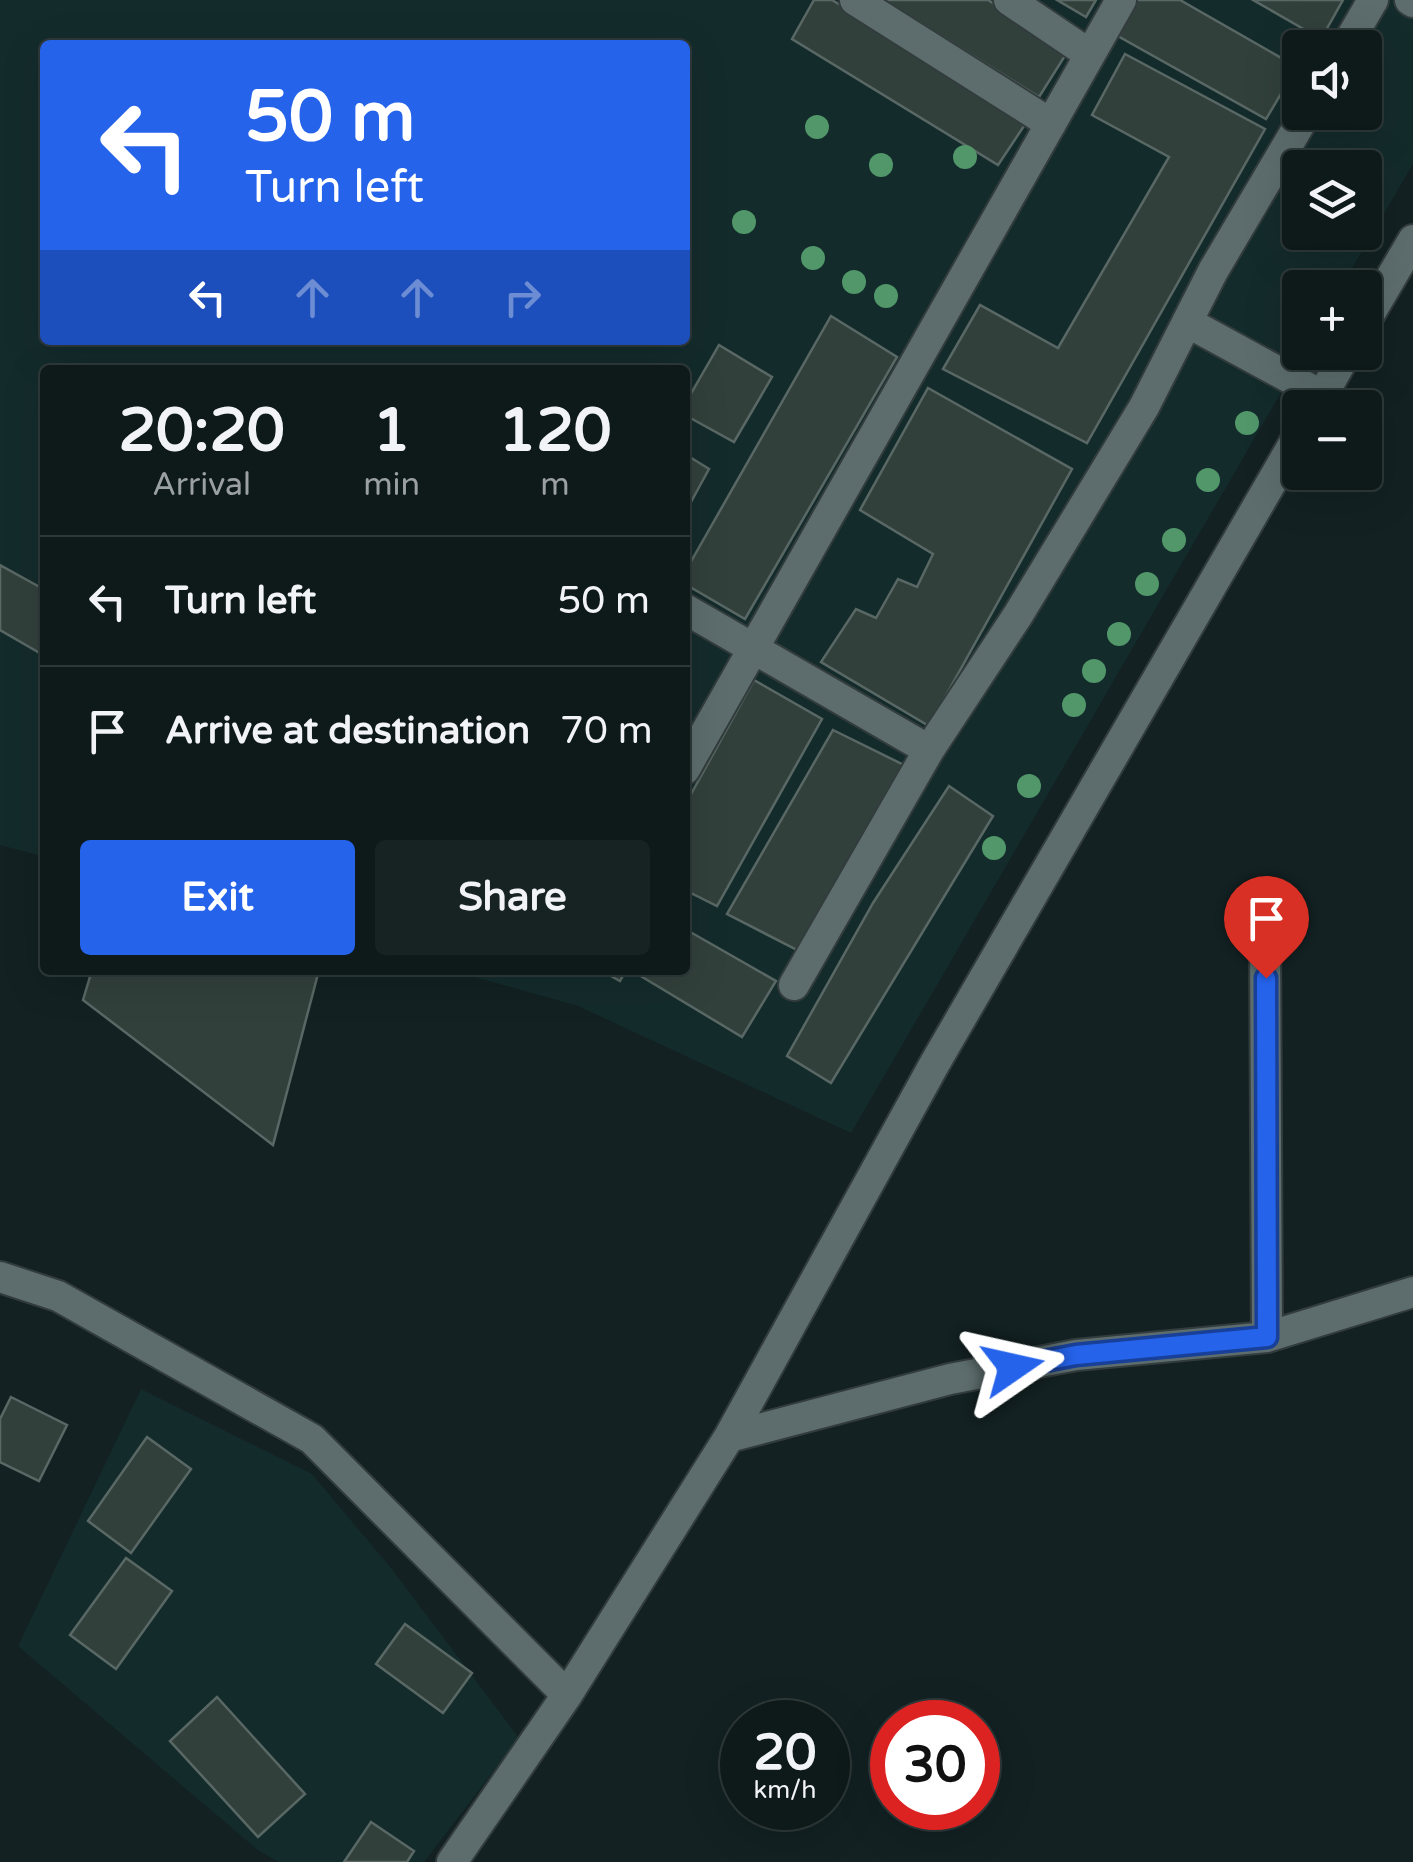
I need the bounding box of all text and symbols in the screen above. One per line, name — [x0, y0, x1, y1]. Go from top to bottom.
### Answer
map controls — [1282, 30, 1382, 490]
button: sound — [1282, 30, 1382, 130]
text: 50 m — [245, 76, 415, 160]
icon: left — [80, 80, 210, 210]
button: layers — [1282, 150, 1382, 250]
text: Turn left — [245, 161, 424, 215]
icon: left — [180, 270, 235, 325]
icon: ahead — [285, 270, 340, 325]
icon: ahead — [390, 270, 445, 325]
icon: right — [495, 270, 550, 325]
button: + — [1282, 270, 1382, 370]
button: − — [1282, 390, 1382, 490]
text: 20:20 — [118, 395, 285, 467]
text: 1 — [373, 395, 410, 467]
text: 120 — [498, 395, 612, 467]
text: Arrival — [152, 466, 251, 504]
text: min — [363, 466, 420, 504]
text: m — [540, 466, 570, 504]
icon: left — [80, 574, 135, 629]
text: Turn left — [165, 578, 316, 624]
text: 50 m — [558, 578, 650, 624]
icon: arrive — [80, 704, 135, 759]
text: Arrive at destination — [165, 708, 530, 754]
text: 70 m — [560, 708, 653, 754]
button: Exit — [80, 840, 355, 955]
button: Share — [375, 840, 650, 955]
pin — [1224, 876, 1309, 979]
icon: arrive — [1239, 891, 1294, 946]
position arrow — [961, 1315, 1065, 1419]
speed limit sign: 30 — [870, 1700, 1000, 1830]
text: 20 — [754, 1723, 816, 1783]
text: km/h — [754, 1775, 816, 1805]

